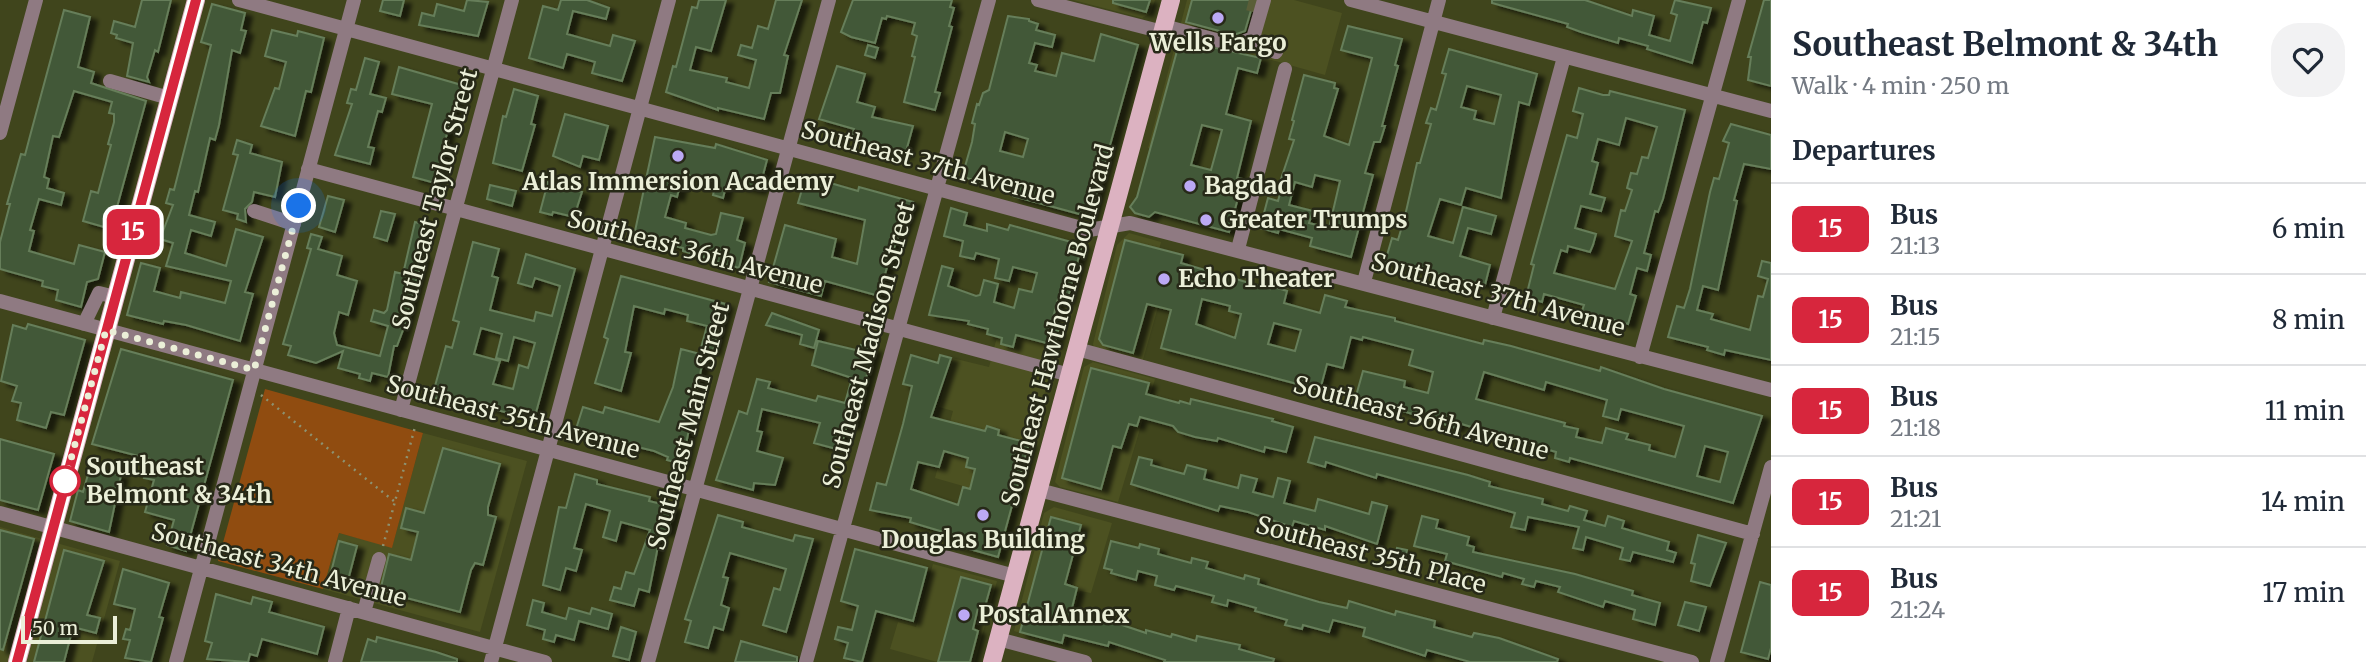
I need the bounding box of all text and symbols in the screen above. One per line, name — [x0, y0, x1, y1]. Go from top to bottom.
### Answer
marker: Wells Fargo — [1210, 10, 1226, 26]
button: heart — [2271, 23, 2345, 97]
text: Southeast Belmont & 34th — [1792, 24, 2218, 65]
place label: Wells Fargo — [1149, 27, 1286, 58]
street label: Southeast Taylor Street — [385, 64, 484, 333]
text: Walk · 4 min · 250 m — [1792, 71, 2009, 100]
street label: Southeast 37th Avenue — [798, 114, 1059, 211]
text: Departures — [1792, 134, 1936, 167]
street label: Southeast Hawthorne Boulevard — [994, 140, 1121, 509]
marker: Atlas Immersion Academy — [670, 148, 686, 164]
place label: Atlas Immersion Academy — [521, 166, 834, 197]
place label: Bagdad — [1204, 170, 1293, 201]
marker: Bagdad — [1182, 178, 1198, 194]
your location — [281, 188, 316, 223]
street label: Southeast Madison Street — [815, 197, 922, 492]
text: Bus — [1890, 198, 1938, 231]
street label: Southeast 36th Avenue — [564, 202, 826, 301]
place label: Greater Trumps — [1220, 204, 1408, 235]
line badge: 15 — [102, 209, 164, 255]
marker: Greater Trumps — [1198, 212, 1214, 228]
text: 6 min — [2272, 212, 2345, 245]
text: 15 — [1818, 213, 1843, 244]
text: 15 — [121, 216, 145, 247]
text: 21:13 — [1890, 231, 1940, 260]
street label: Southeast 37th Avenue — [1368, 246, 1629, 343]
place label: Echo Theater — [1178, 263, 1334, 294]
marker: Echo Theater — [1156, 271, 1172, 287]
text: Bus — [1890, 289, 1938, 322]
street label: Southeast Main Street — [641, 298, 737, 553]
text: 8 min — [2272, 303, 2345, 336]
text: 15 — [1818, 304, 1843, 335]
text: 21:15 — [1890, 322, 1941, 351]
street label: Southeast 35th Avenue — [383, 368, 643, 465]
street label: Southeast 36th Avenue — [1290, 368, 1552, 467]
text: Bus — [1890, 380, 1938, 413]
text: 11 min — [2265, 394, 2345, 427]
text: 15 — [1818, 395, 1843, 426]
text: 21:18 — [1890, 413, 1941, 442]
place label: Southeast Belmont & 34th — [86, 451, 272, 510]
marker: Southeast Belmont & 34th — [50, 466, 80, 496]
text: Bus — [1890, 471, 1938, 504]
text: 14 min — [2261, 485, 2345, 518]
text: 15 — [1818, 486, 1843, 517]
text: 21:21 — [1890, 504, 1941, 533]
marker: Douglas Building — [975, 507, 991, 523]
street label: Southeast 35th Place — [1253, 509, 1490, 600]
street label: Southeast 34th Avenue — [148, 515, 410, 614]
place label: Douglas Building — [881, 524, 1085, 555]
text: Bus — [1890, 562, 1938, 595]
text: 17 min — [2262, 576, 2345, 609]
text: 15 — [1818, 577, 1843, 608]
text: 21:24 — [1890, 595, 1945, 624]
place label: PostalAnnex — [978, 599, 1129, 630]
marker: PostalAnnex — [956, 607, 972, 623]
scale bar — [21, 613, 117, 645]
text: 50 m — [32, 616, 78, 640]

